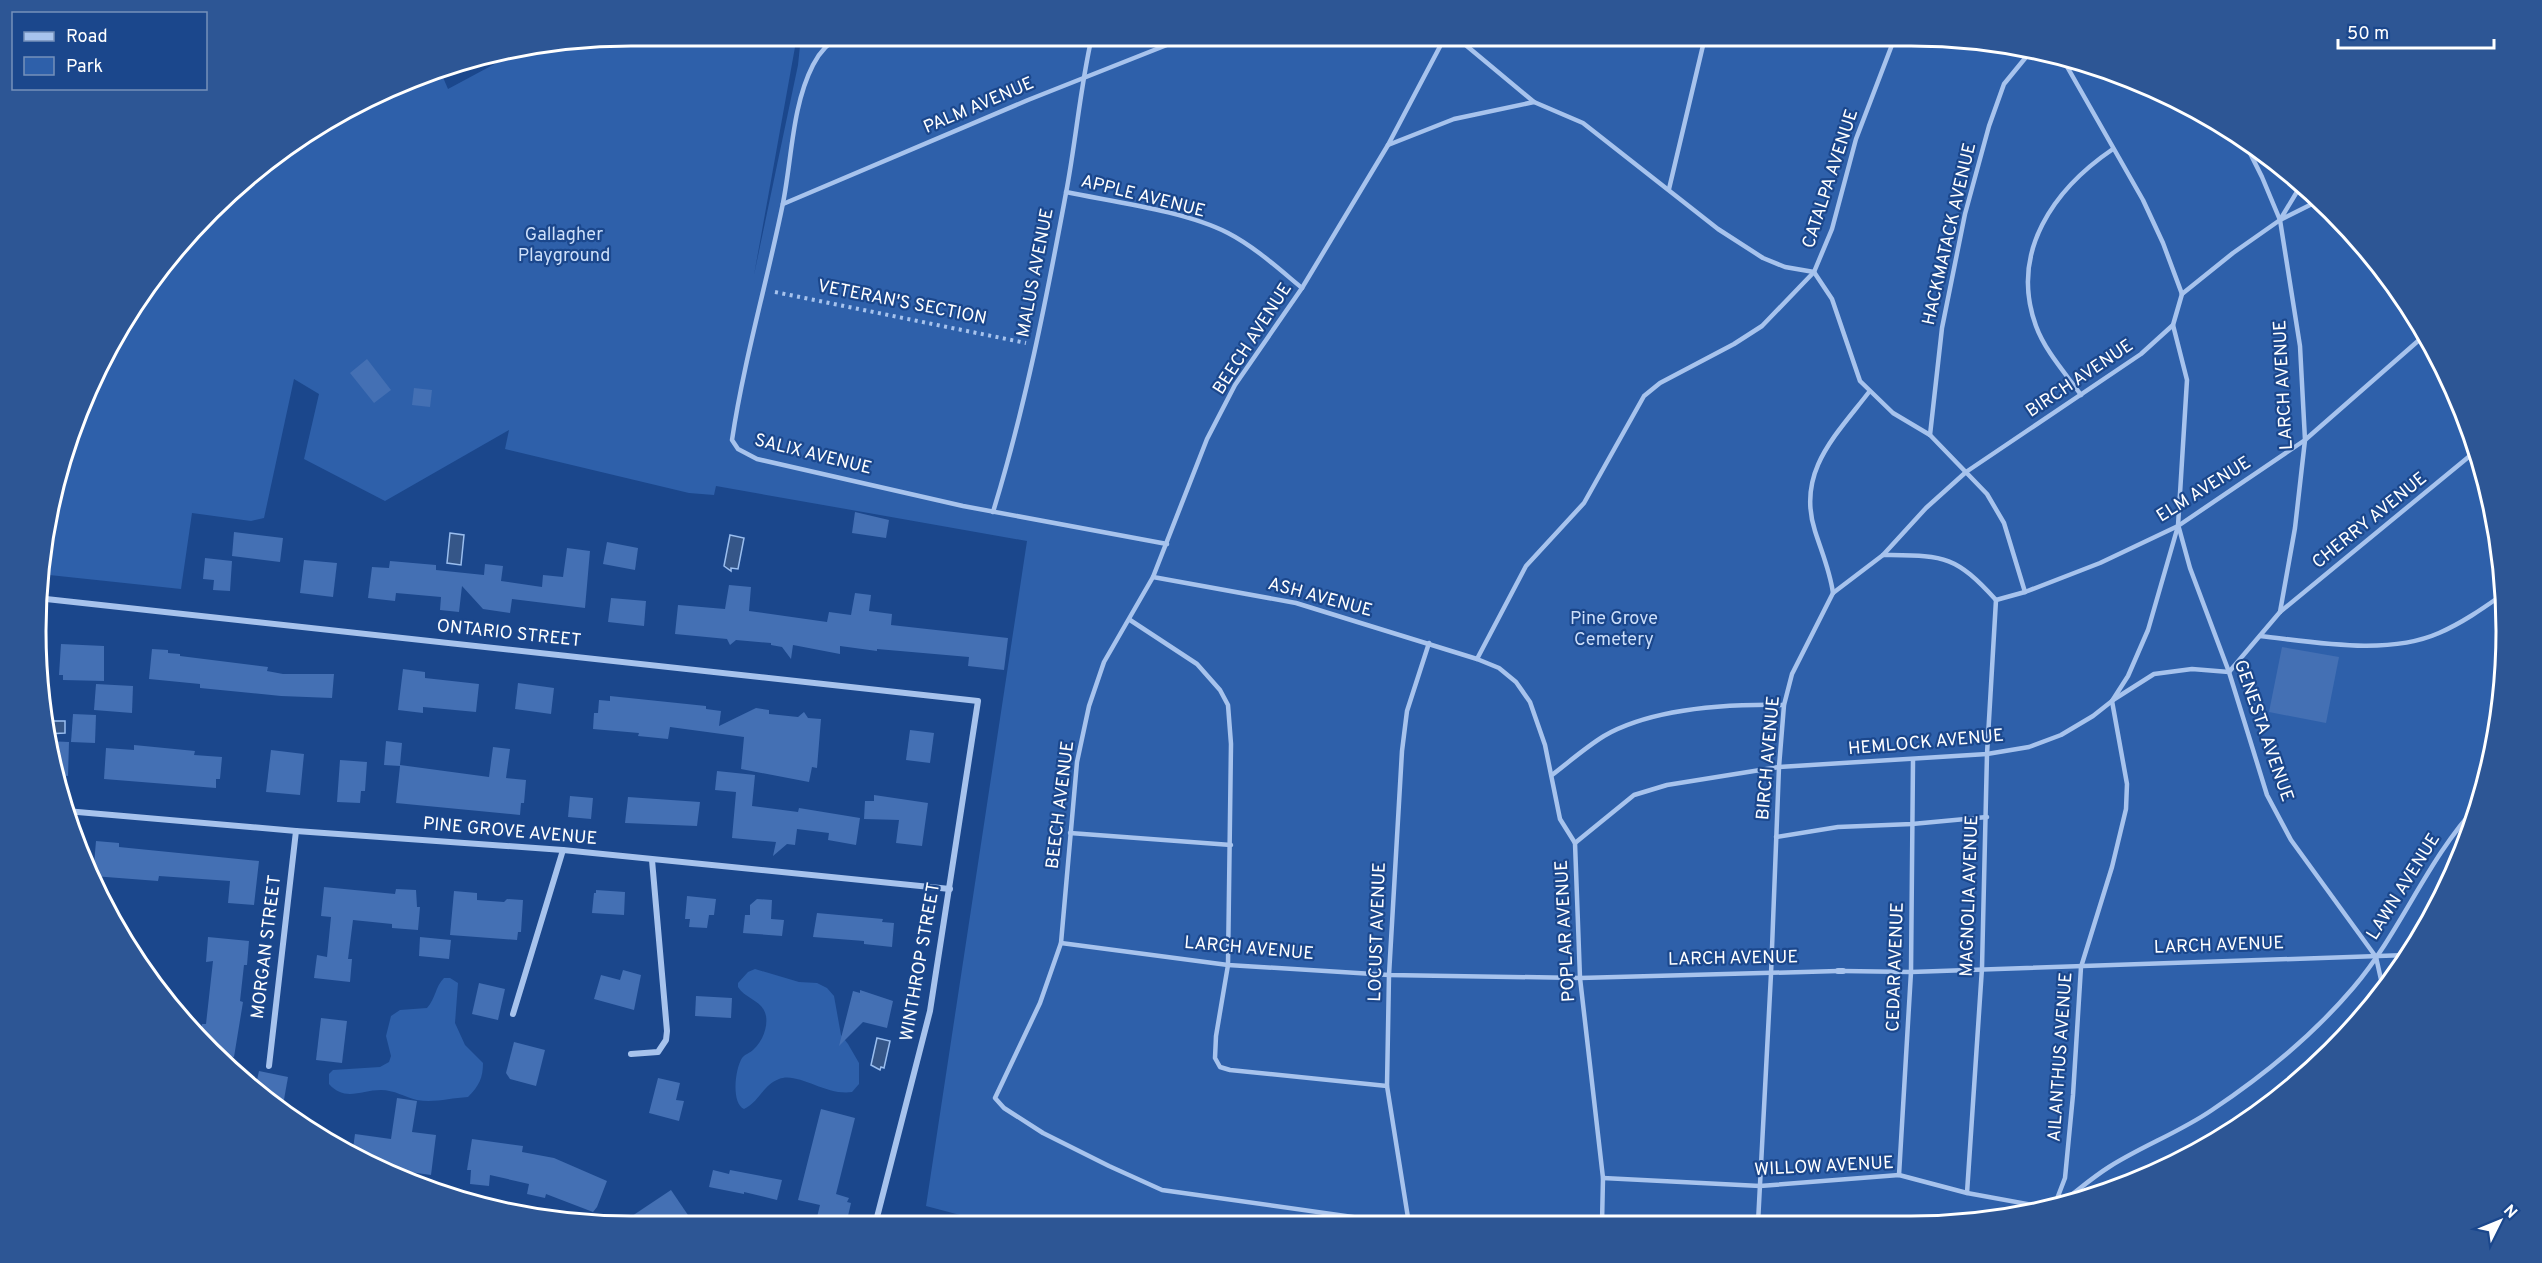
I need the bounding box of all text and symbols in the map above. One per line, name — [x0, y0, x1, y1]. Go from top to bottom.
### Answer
legend — [12, 12, 207, 90]
scale bar — [2338, 12, 2494, 50]
text: 50 m — [2347, 23, 2389, 46]
text: Road — [66, 26, 108, 49]
text: Park — [66, 56, 103, 79]
street label: PALM AVENUE — [920, 72, 1038, 140]
street label: CATALPA AVENUE — [1798, 107, 1864, 251]
street label: HACKMATACK AVENUE — [1918, 141, 1982, 327]
street label: APPLE AVENUE — [1078, 170, 1208, 224]
street label: MALUS AVENUE — [1012, 206, 1060, 340]
park label: Gallagher Playground — [518, 224, 610, 268]
street label: VETERAN'S SECTION — [815, 275, 989, 331]
street label: BEECH AVENUE — [1208, 279, 1298, 399]
street label: LARCH AVENUE — [2269, 319, 2299, 451]
street label: BIRCH AVENUE — [2022, 335, 2138, 423]
street label: SALIX AVENUE — [752, 429, 874, 481]
street label: ELM AVENUE — [2152, 452, 2256, 528]
street label: CHERRY AVENUE — [2308, 468, 2432, 574]
street label: ASH AVENUE — [1265, 573, 1375, 623]
park label: Pine Grove Cemetery — [1570, 608, 1658, 652]
street label: ONTARIO STREET — [436, 615, 582, 653]
street label: GENESTA AVENUE — [2228, 657, 2298, 805]
street label: BIRCH AVENUE — [1752, 695, 1786, 821]
street label: HEMLOCK AVENUE — [1847, 725, 2005, 761]
street label: BEECH AVENUE — [1042, 740, 1080, 870]
street label: PINE GROVE AVENUE — [422, 813, 598, 851]
street label: MAGNOLIA AVENUE — [1956, 815, 1984, 977]
street label: LAWN AVENUE — [2362, 829, 2446, 945]
street label: POPLAR AVENUE — [1551, 859, 1581, 1003]
street label: LOCUST AVENUE — [1364, 862, 1392, 1002]
street label: MORGAN STREET — [247, 874, 287, 1020]
street label: WINTHROP STREET — [896, 881, 946, 1043]
street label: CEDAR AVENUE — [1882, 902, 1910, 1032]
street label: LARCH AVENUE — [1183, 932, 1315, 966]
street label: LARCH AVENUE — [2154, 932, 2284, 960]
street label: LARCH AVENUE — [1668, 946, 1798, 972]
street label: AILANTHUS AVENUE — [2044, 971, 2078, 1143]
street label: WILLOW AVENUE — [1754, 1152, 1894, 1182]
north arrow — [2470, 1191, 2530, 1251]
text: N — [2498, 1201, 2521, 1223]

